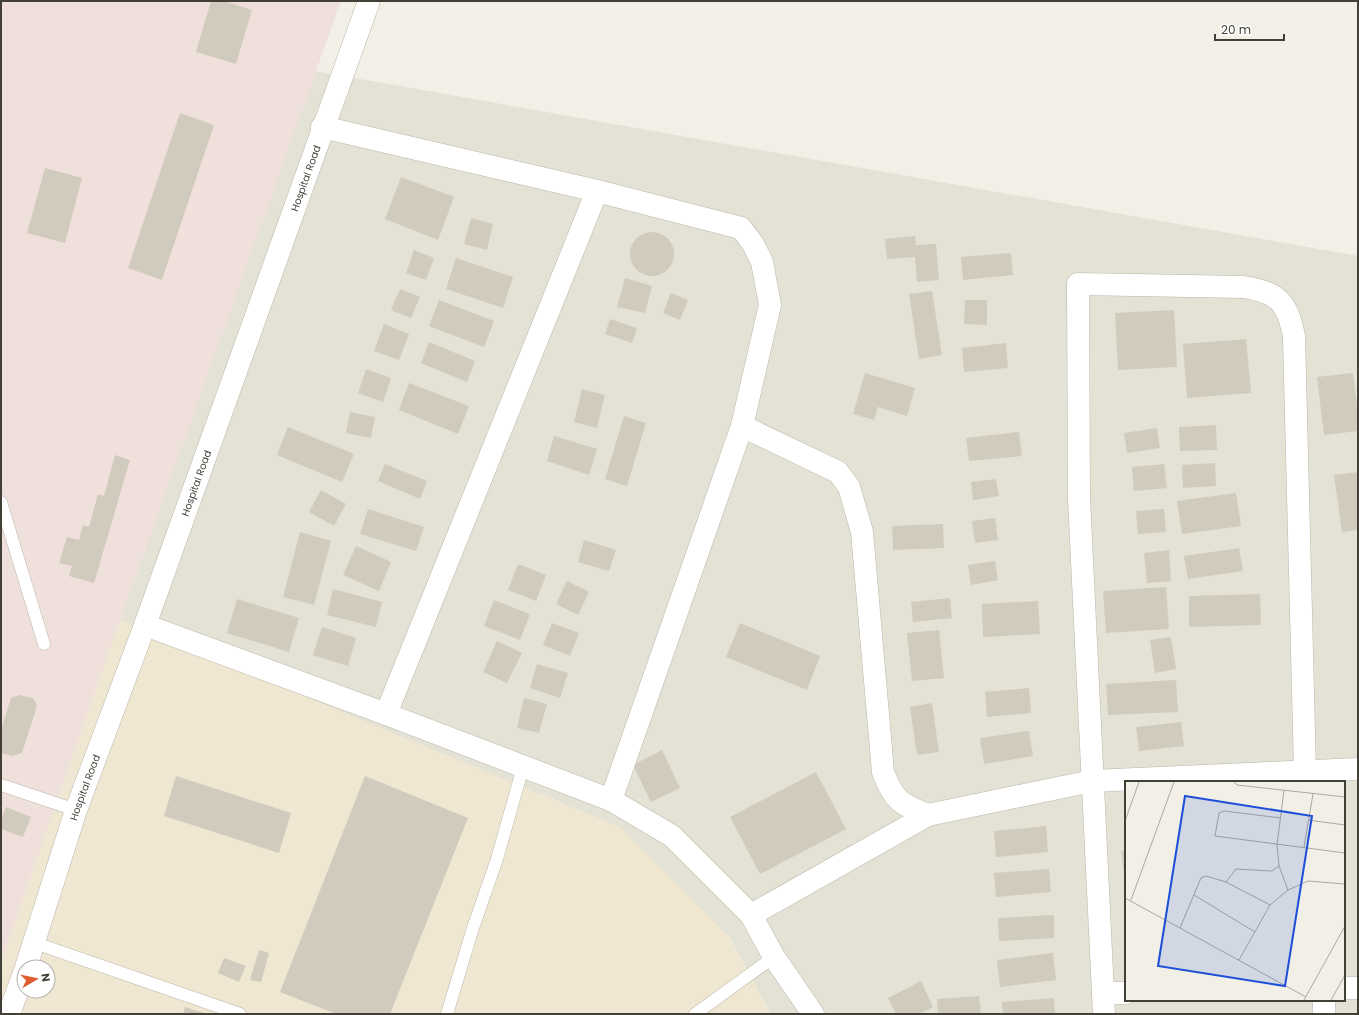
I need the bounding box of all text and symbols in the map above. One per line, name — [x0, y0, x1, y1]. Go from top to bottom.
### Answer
scale bar — [1215, 16, 1284, 42]
text: 20 m — [1221, 21, 1251, 38]
street label: Hospital Road — [287, 143, 325, 213]
street label: Hospital Road — [178, 448, 215, 518]
street label: Hospital Road — [66, 752, 104, 822]
inset map — [1125, 781, 1345, 1001]
north arrow — [16, 959, 56, 999]
text: N — [37, 972, 54, 983]

